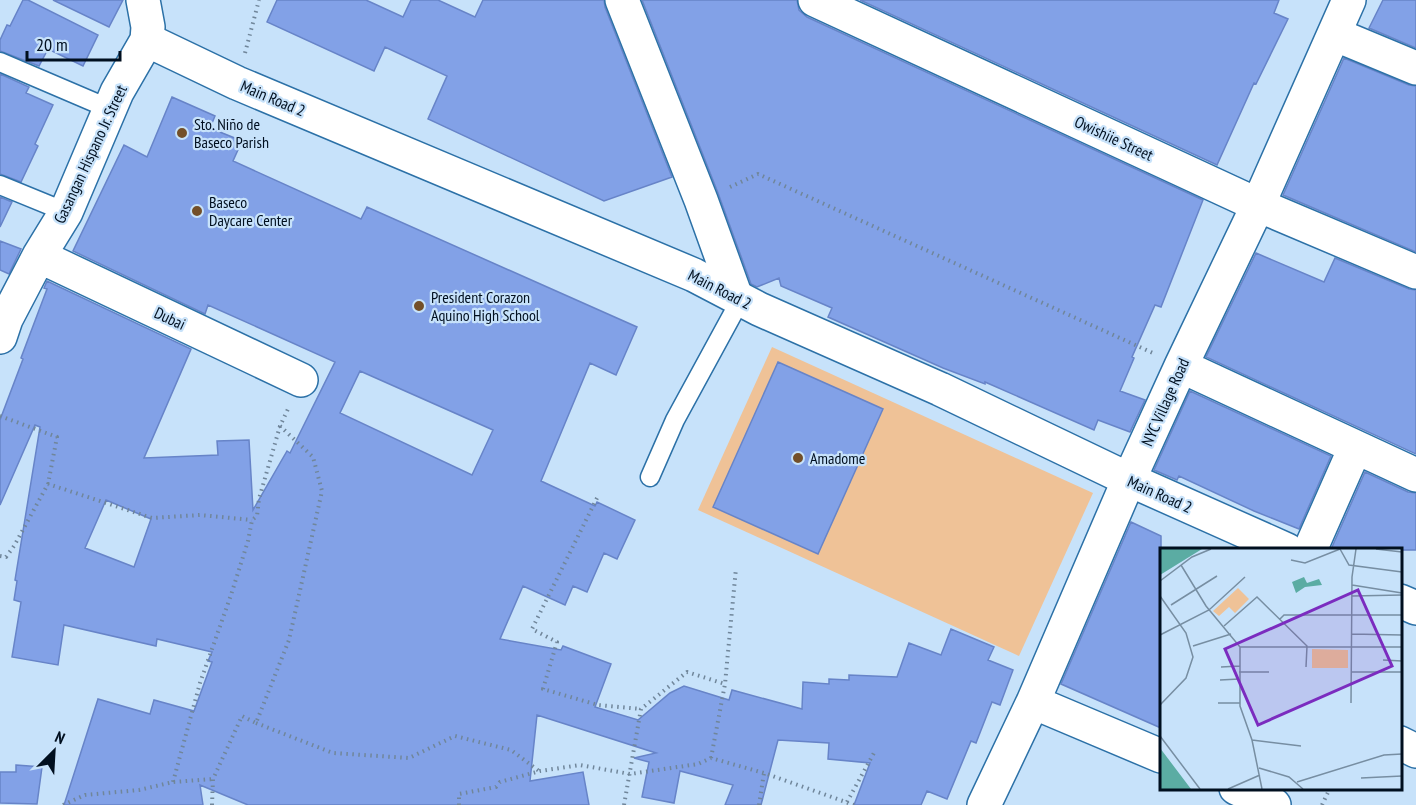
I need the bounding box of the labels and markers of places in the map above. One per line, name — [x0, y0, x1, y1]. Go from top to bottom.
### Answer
place label: Sto. Niño de Baseco Parish — [194, 114, 269, 152]
marker: Sto. Niño de Baseco Parish — [175, 126, 189, 140]
place label: Baseco Daycare Center — [209, 192, 293, 230]
marker: Baseco Daycare Center — [190, 204, 204, 218]
place label: President Corazon Aquino High School — [431, 287, 540, 325]
marker: President Corazon Aquino High School — [412, 299, 426, 313]
place label: Amadome — [810, 448, 865, 468]
marker: Amadome — [791, 451, 805, 465]

